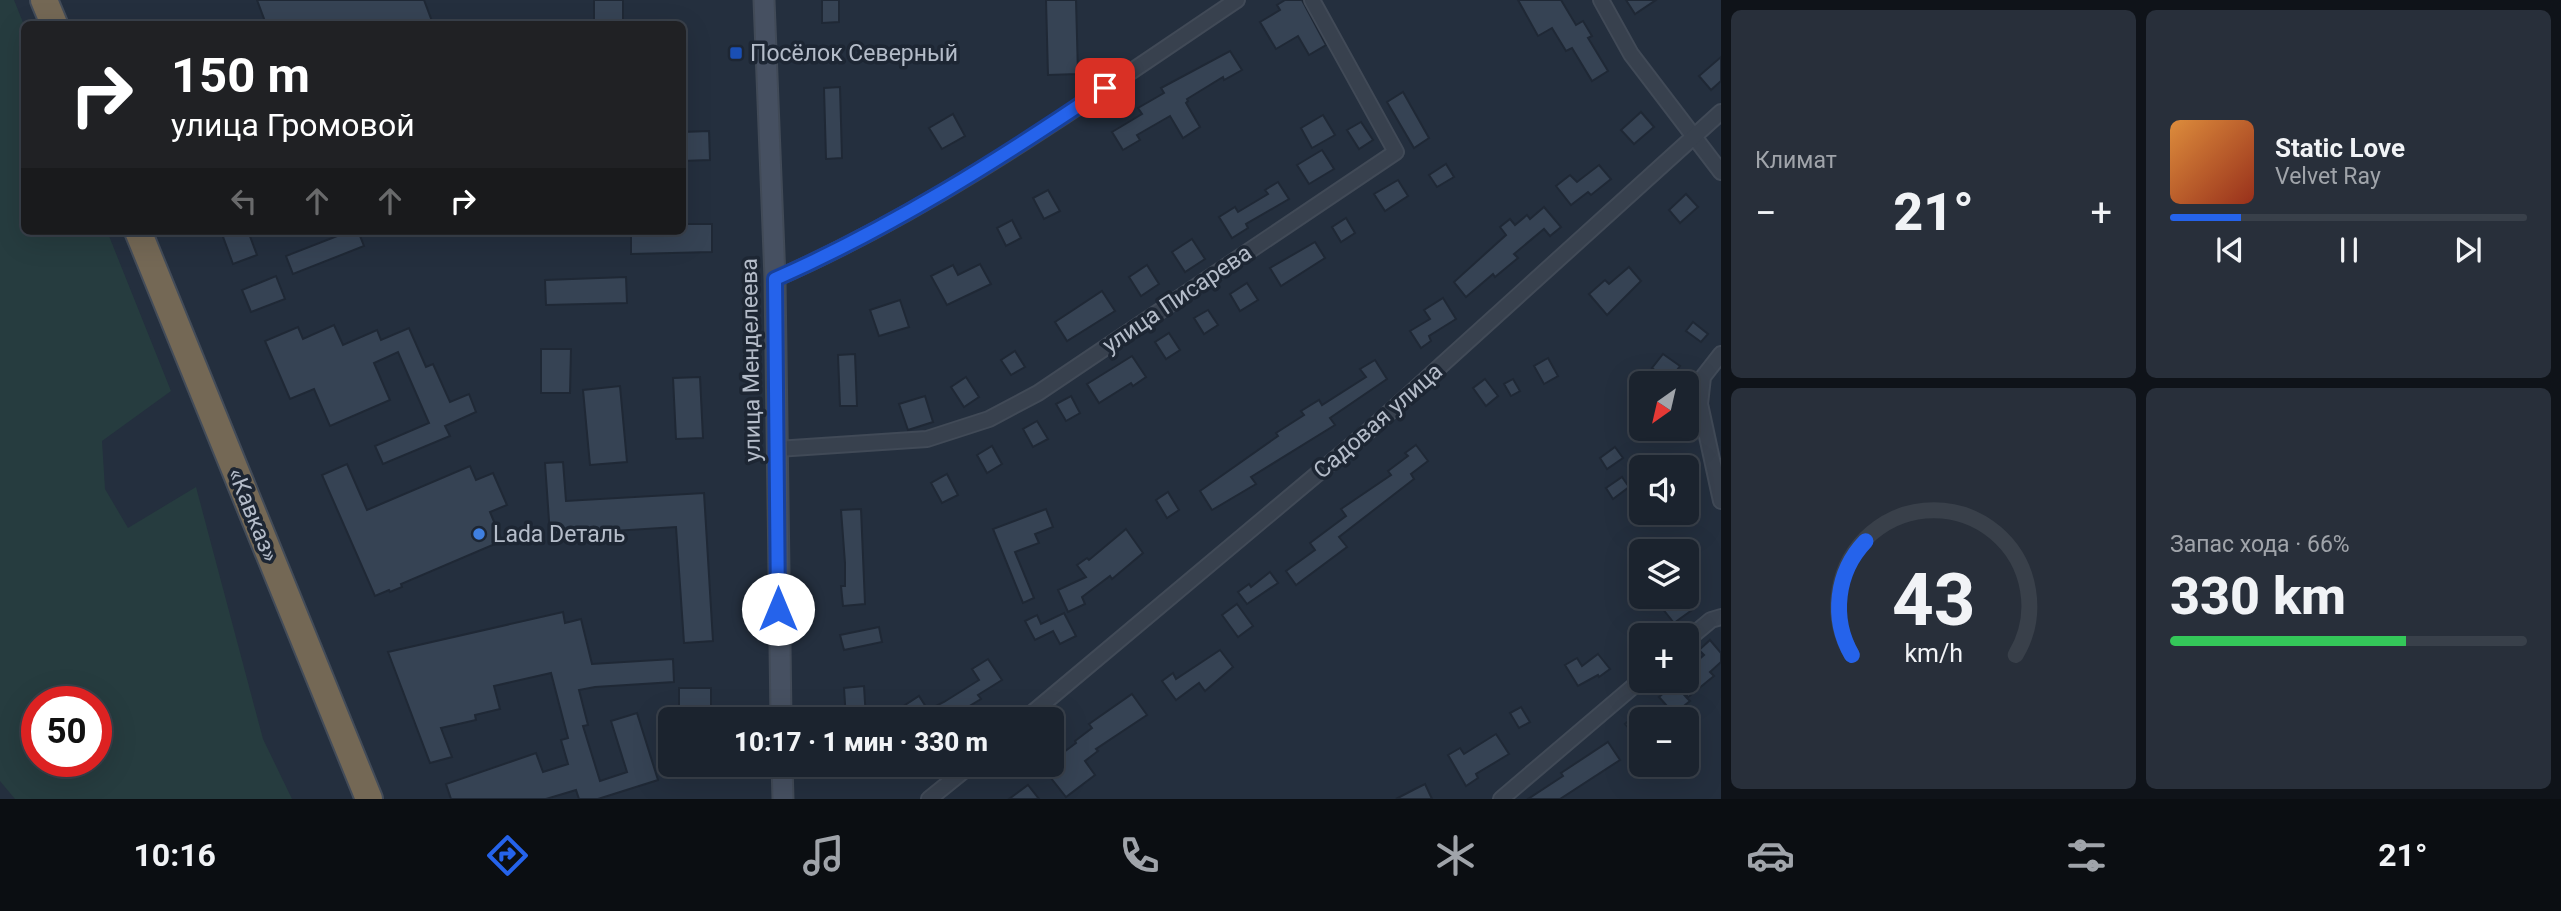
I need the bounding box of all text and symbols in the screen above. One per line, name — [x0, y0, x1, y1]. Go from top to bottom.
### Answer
place label: Посёлок Северный — [750, 40, 958, 67]
marker: Посёлок Северный — [728, 45, 744, 61]
text: 150 m — [171, 47, 310, 104]
icon: right — [56, 49, 147, 140]
pin — [1075, 58, 1135, 118]
icon: arrive — [1086, 69, 1124, 107]
text: улица Громовой — [171, 106, 415, 144]
text: Static Love — [2275, 133, 2405, 163]
text: Климат — [1755, 147, 1837, 174]
text: Velvet Ray — [2275, 163, 2381, 190]
icon: left — [225, 182, 263, 220]
icon: ahead — [298, 182, 336, 220]
icon: ahead — [371, 182, 409, 220]
icon: right — [444, 182, 482, 220]
text: 21° — [1893, 182, 1974, 243]
text: − — [1755, 191, 1777, 235]
text: + — [2090, 191, 2112, 235]
icon: previous — [2211, 231, 2249, 269]
icon: pause — [2330, 231, 2368, 269]
icon: next — [2449, 231, 2487, 269]
street label: улица Писарева — [1097, 239, 1257, 359]
street label: улица Менделеева — [736, 258, 766, 462]
street label: Садовая улица — [1308, 358, 1448, 484]
north arrow — [1629, 371, 1699, 441]
map controls — [1629, 371, 1699, 777]
button: sound — [1629, 455, 1699, 525]
street label: «Кавказ» — [222, 464, 284, 566]
place label: Lada Dеталь — [493, 521, 625, 548]
marker: Lada Dеталь — [471, 526, 487, 542]
text: Запас хода · 66% — [2170, 531, 2350, 558]
button: layers — [1629, 539, 1699, 609]
text: 43 — [1892, 557, 1975, 643]
text: 330 km — [2170, 566, 2346, 627]
position arrow — [741, 572, 815, 646]
button: + — [1629, 623, 1699, 693]
text: km/h — [1904, 638, 1963, 667]
speed limit sign: 50 — [21, 686, 112, 777]
button: − — [1629, 707, 1699, 777]
text: 10:17 · 1 мин · 330 m — [734, 727, 988, 757]
icon: directions — [483, 831, 532, 880]
icon: music — [799, 831, 848, 880]
icon: phone — [1115, 831, 1164, 880]
icon: climate — [1431, 831, 1480, 880]
icon: car — [1746, 831, 1795, 880]
icon: filters — [2062, 831, 2111, 880]
text: 10:16 — [133, 836, 216, 874]
text: 21° — [2378, 836, 2427, 874]

